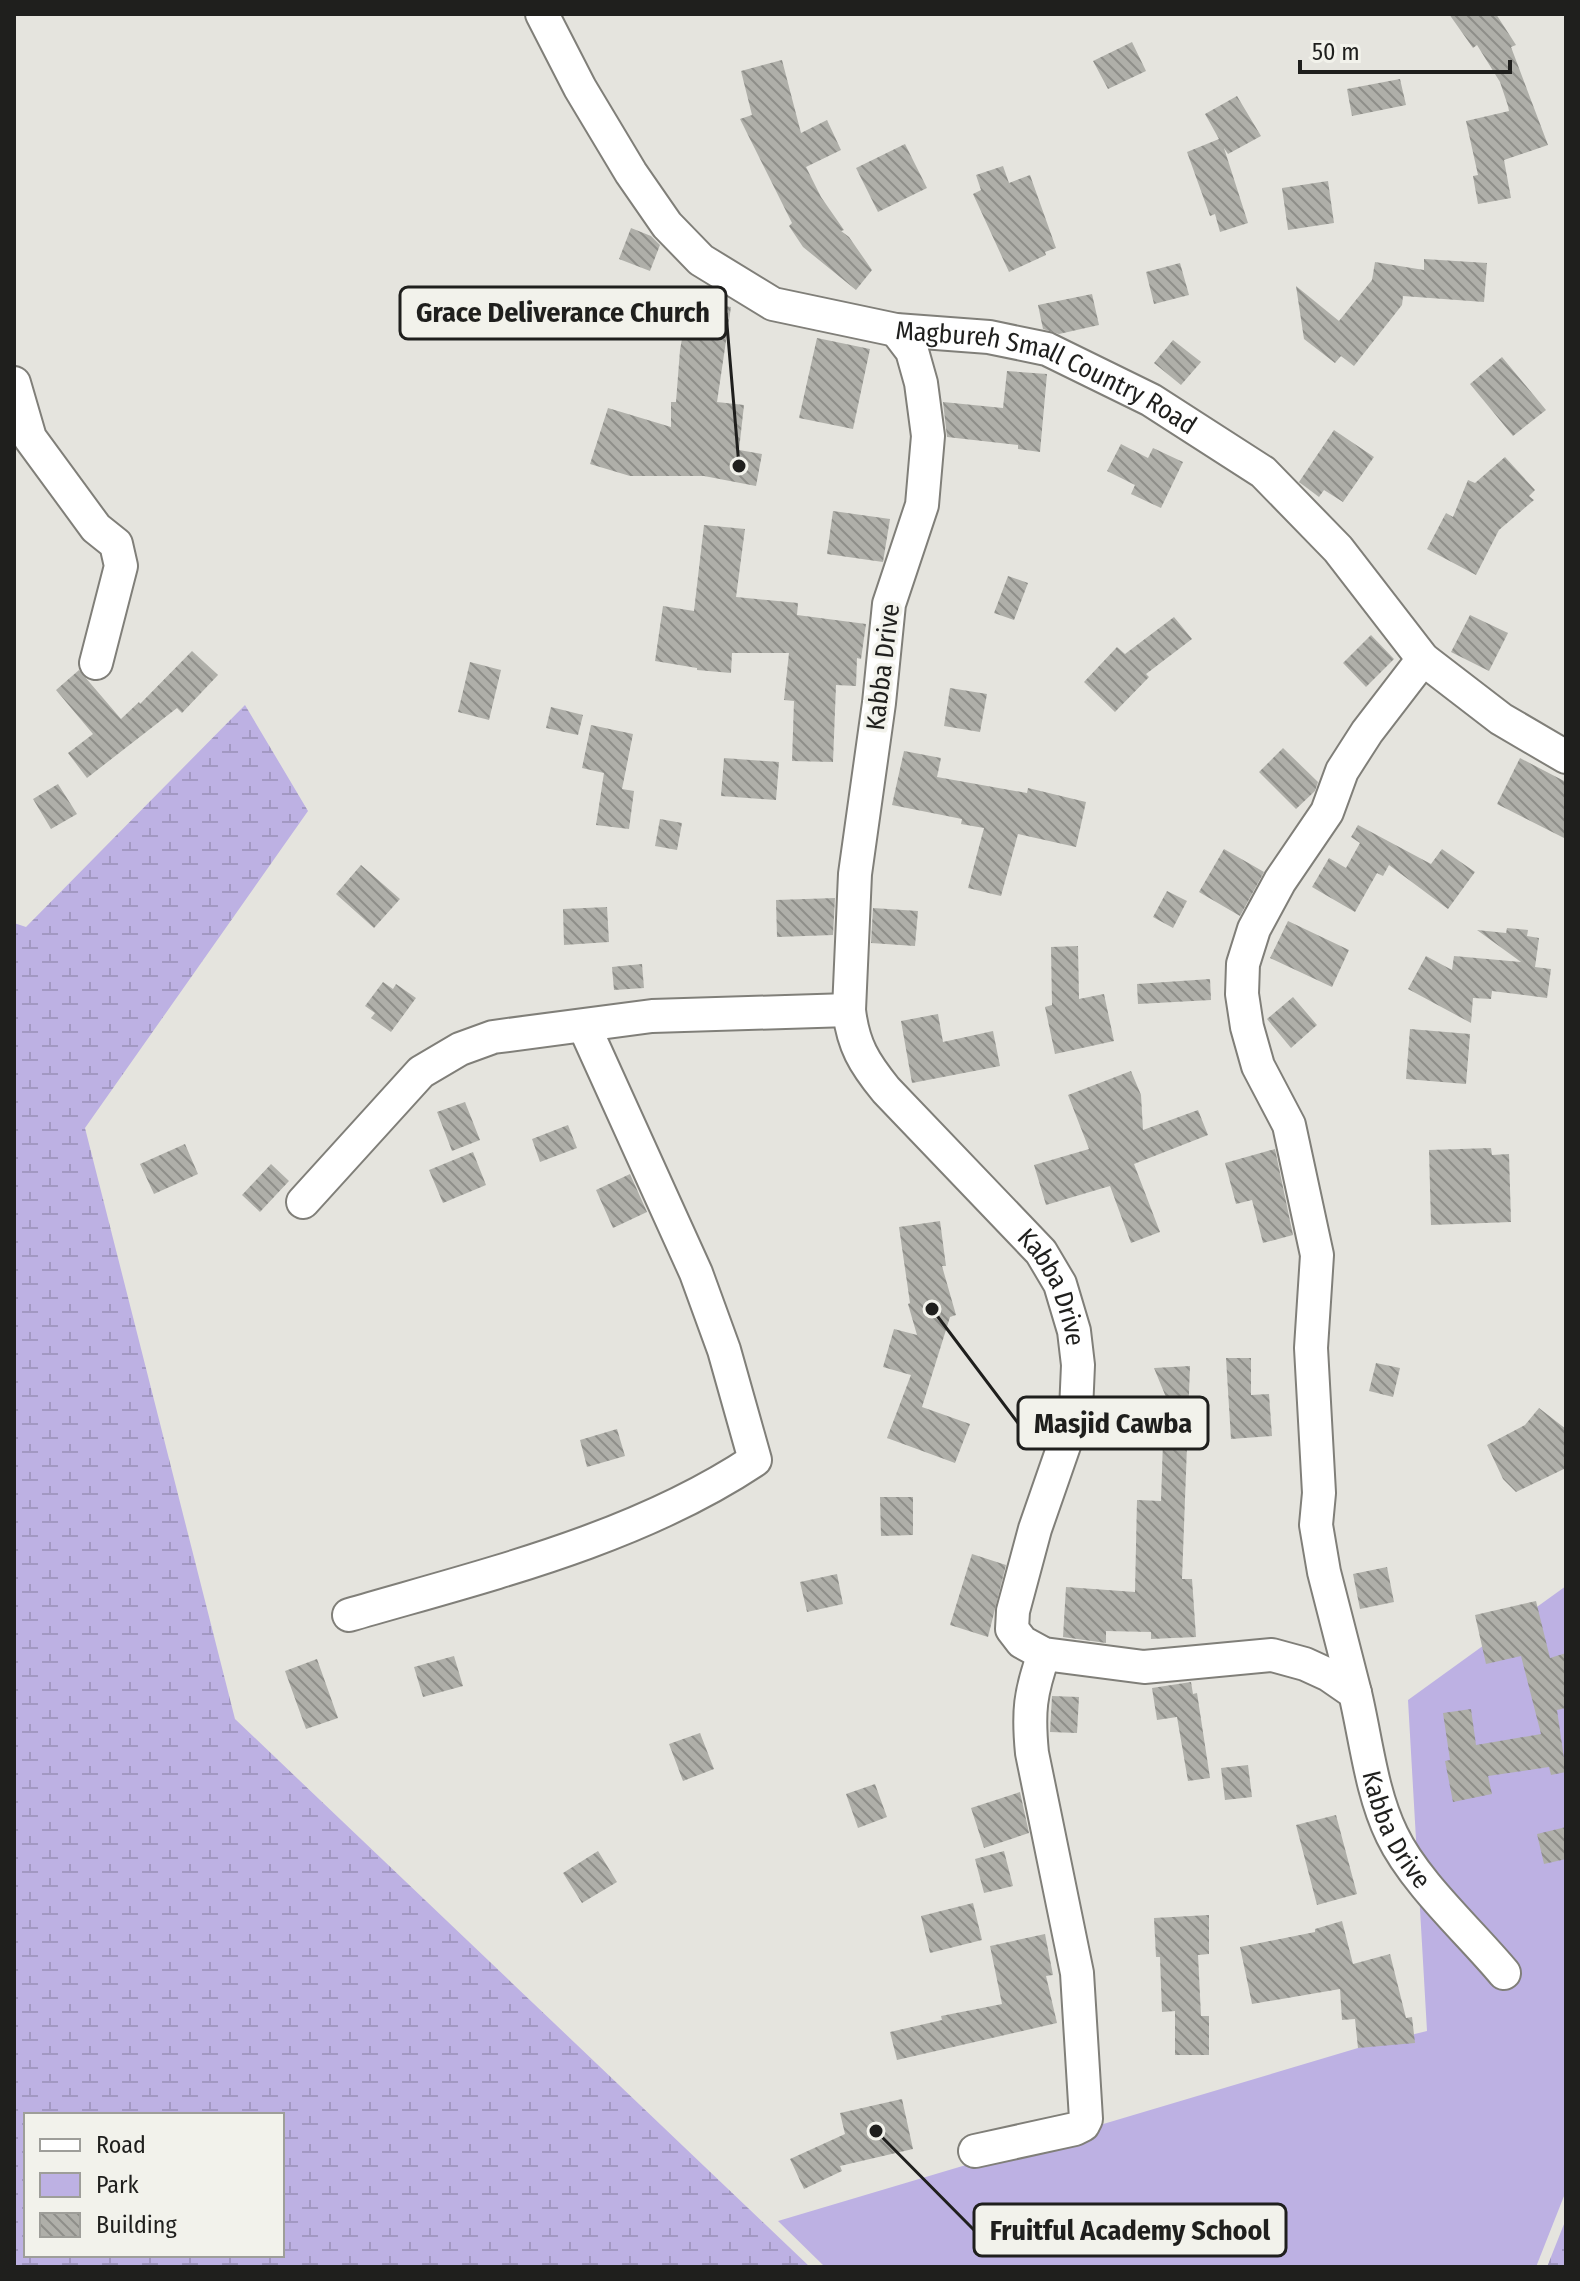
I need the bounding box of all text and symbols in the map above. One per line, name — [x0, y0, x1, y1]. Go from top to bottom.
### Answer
scale bar — [1300, 24, 1510, 74]
text: 50 m — [1312, 38, 1360, 66]
callout: Grace Deliverance Church — [400, 287, 726, 339]
text: Grace Deliverance Church — [416, 296, 710, 329]
street label: Magbureh Small Country Road — [894, 315, 1202, 441]
street label: Kabba Drive — [860, 602, 906, 732]
street label: Kabba Drive — [1011, 1222, 1091, 1347]
callout: Masjid Cawba — [1018, 1397, 1208, 1449]
text: Masjid Cawba — [1034, 1407, 1192, 1440]
street label: Kabba Drive — [1356, 1768, 1437, 1895]
legend — [24, 2113, 284, 2257]
text: Road — [96, 2131, 146, 2159]
text: Park — [96, 2171, 139, 2199]
callout: Fruitful Academy School — [974, 2204, 1286, 2256]
text: Building — [96, 2211, 178, 2239]
text: Fruitful Academy School — [990, 2214, 1270, 2247]

